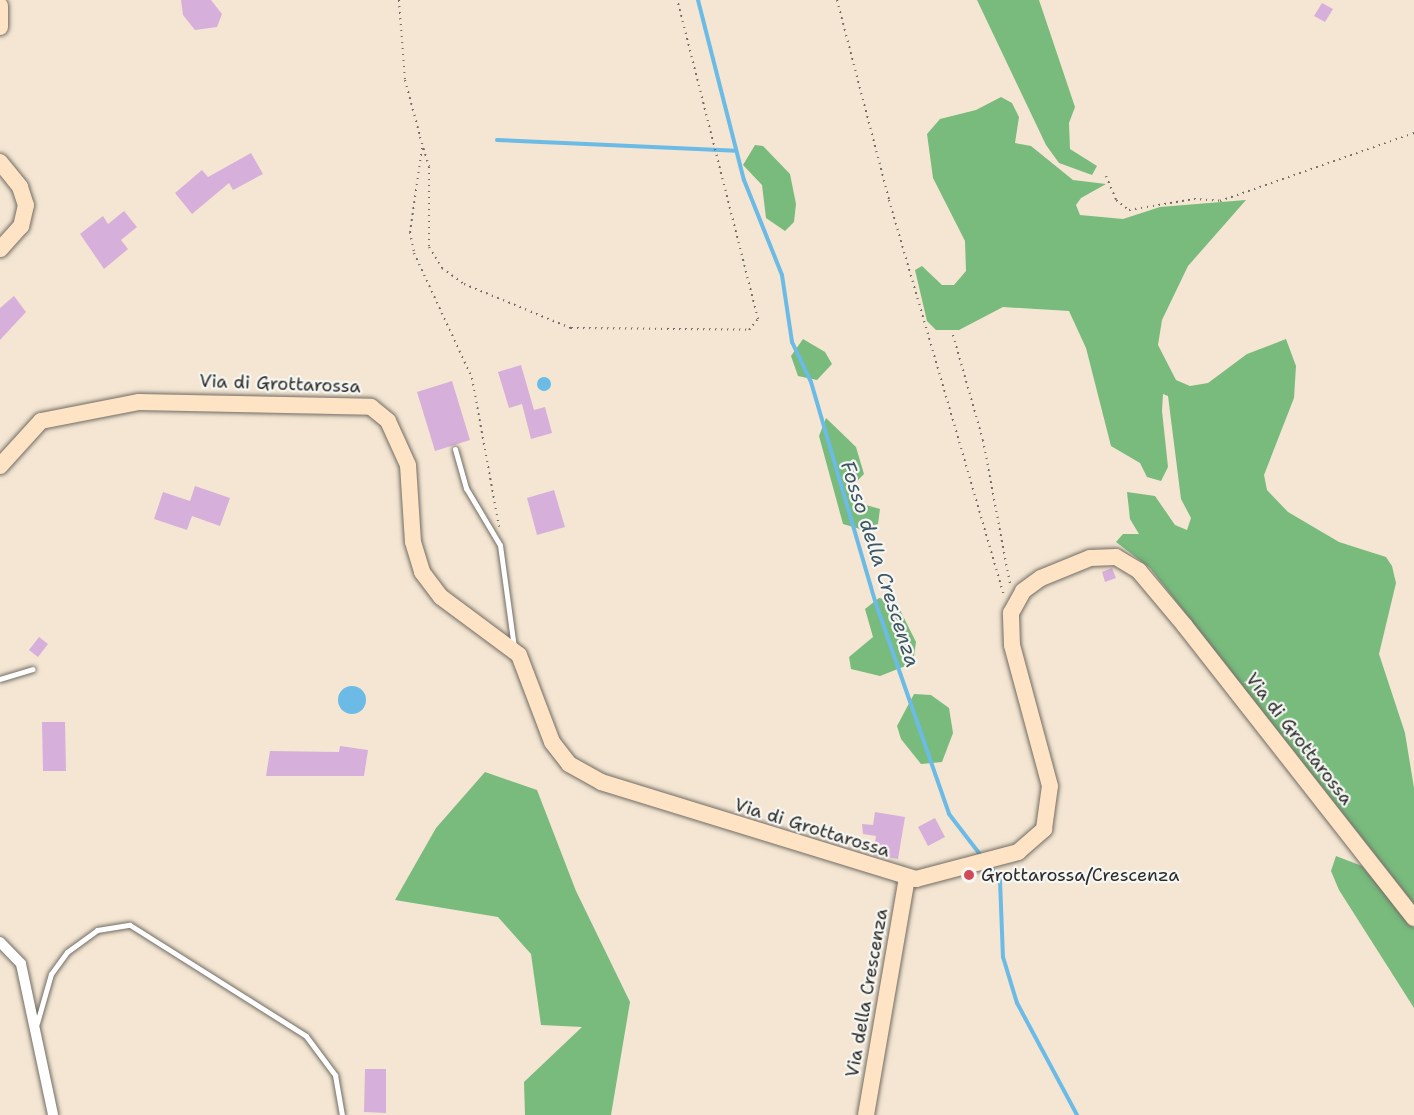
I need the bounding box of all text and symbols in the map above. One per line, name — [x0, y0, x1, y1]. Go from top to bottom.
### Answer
street label: Via di Grottarossa — [199, 370, 361, 398]
water label: Fosso della Crescenza — [835, 458, 925, 670]
street label: Via di Grottarossa — [1241, 669, 1357, 809]
street label: Via di Grottarossa — [732, 794, 892, 862]
place label: Grottarossa/Crescenza — [981, 864, 1179, 886]
marker: Grottarossa/Crescenza — [962, 868, 976, 882]
street label: Via della Crescenza — [842, 907, 892, 1079]

